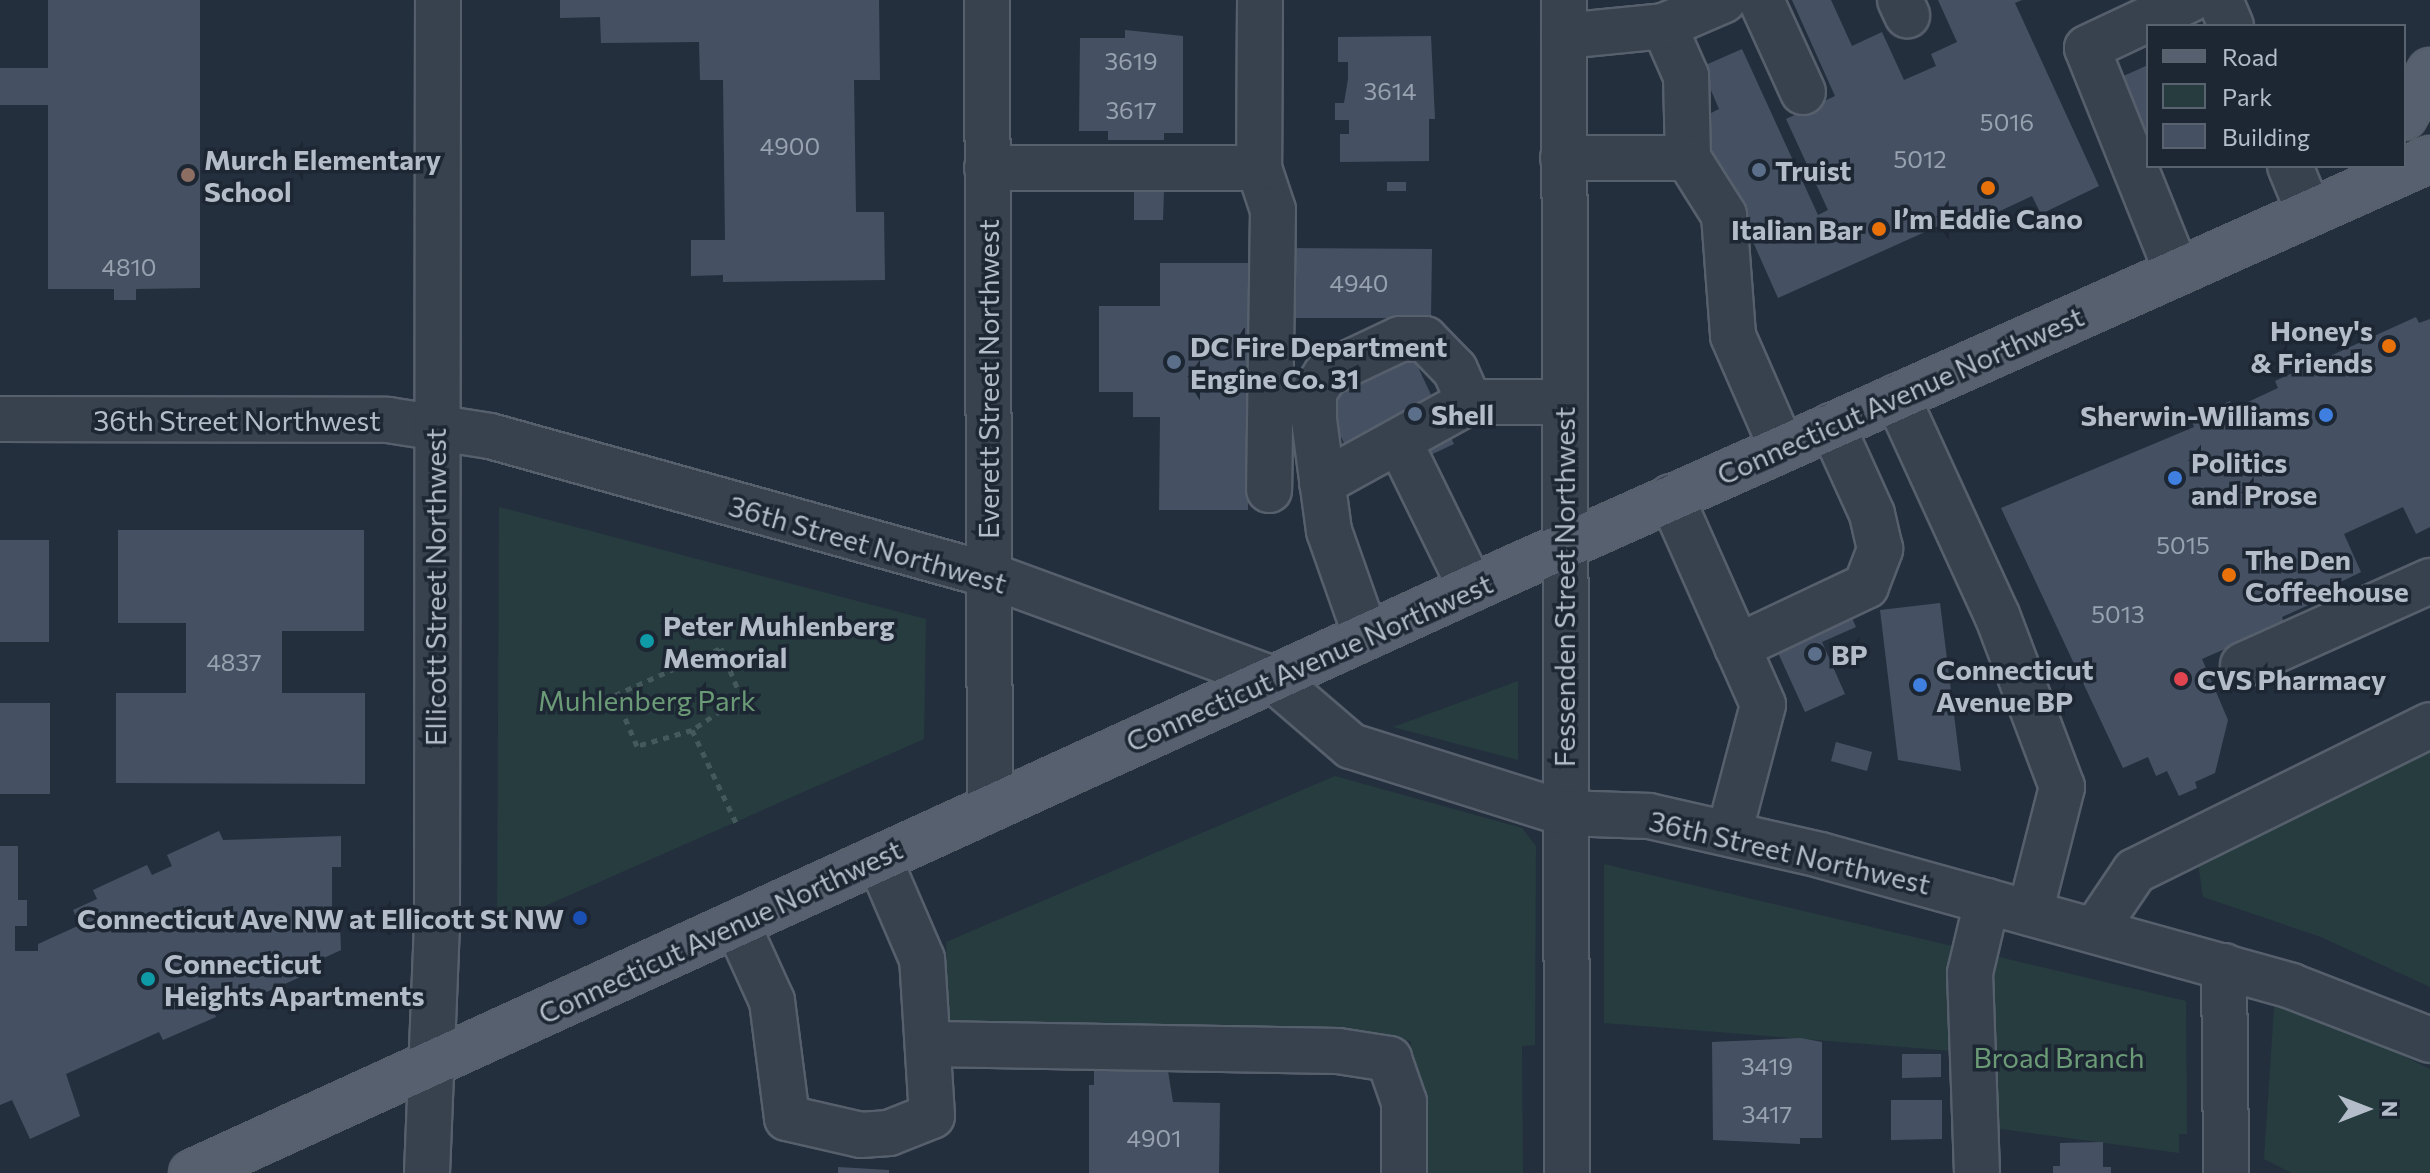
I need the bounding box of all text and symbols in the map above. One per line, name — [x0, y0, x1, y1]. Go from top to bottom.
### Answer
legend — [2146, 24, 2406, 168]
text: Road — [2222, 42, 2278, 71]
house number: 3619 — [1104, 47, 1158, 75]
house number: 3614 — [1364, 77, 1416, 105]
text: Park — [2222, 82, 2272, 111]
house number: 3617 — [1105, 96, 1157, 124]
house number: 5016 — [1980, 108, 2034, 136]
text: Building — [2222, 122, 2310, 151]
house number: 4900 — [760, 132, 820, 160]
place label: Murch Elementary School — [204, 142, 441, 208]
house number: 5012 — [1893, 145, 1947, 173]
place label: Truist — [1775, 153, 1851, 187]
marker: Truist — [1750, 161, 1768, 179]
marker: Murch Elementary School — [179, 166, 197, 184]
marker: I’m Eddie Cano — [1979, 179, 1997, 197]
place label: I’m Eddie Cano — [1893, 201, 2083, 235]
place label: Italian Bar — [1731, 212, 1863, 246]
street label: Everett Street Northwest — [971, 219, 1005, 539]
marker: Italian Bar — [1870, 220, 1888, 238]
house number: 4810 — [102, 253, 156, 281]
house number: 4940 — [1329, 269, 1389, 297]
street label: Connecticut Avenue Northwest — [1712, 299, 2088, 491]
place label: Honey's & Friends — [2251, 313, 2373, 379]
place label: DC Fire Department Engine Co. 31 — [1190, 329, 1447, 395]
marker: Honey's & Friends — [2380, 337, 2398, 355]
marker: DC Fire Department Engine Co. 31 — [1165, 353, 1183, 371]
place label: Shell — [1431, 397, 1494, 431]
place label: Sherwin-Williams — [2080, 398, 2310, 432]
street label: 36th Street Northwest — [93, 403, 381, 437]
marker: Shell — [1406, 405, 1424, 423]
marker: Sherwin-Williams — [2317, 406, 2335, 424]
street label: Fessenden Street Northwest — [1547, 407, 1581, 767]
street label: Ellicott Street Northwest — [418, 428, 452, 746]
place label: Politics and Prose — [2191, 445, 2317, 511]
marker: Politics and Prose — [2166, 469, 2184, 487]
street label: 36th Street Northwest — [725, 488, 1011, 600]
house number: 5015 — [2156, 531, 2210, 559]
place label: The Den Coffeehouse — [2245, 542, 2409, 608]
street label: Connecticut Avenue Northwest — [1121, 566, 1497, 758]
marker: The Den Coffeehouse — [2220, 566, 2238, 584]
house number: 5013 — [2091, 600, 2145, 628]
place label: Peter Muhlenberg Memorial — [663, 608, 895, 674]
marker: Peter Muhlenberg Memorial — [638, 632, 656, 650]
place label: BP — [1831, 637, 1868, 671]
marker: BP — [1806, 645, 1824, 663]
house number: 4837 — [206, 648, 262, 676]
place label: Connecticut Avenue BP — [1936, 652, 2094, 718]
place label: CVS Pharmacy — [2197, 662, 2386, 696]
marker: CVS Pharmacy — [2172, 670, 2190, 688]
marker: Connecticut Avenue BP — [1911, 676, 1929, 694]
park label: Muhlenberg Park — [538, 683, 756, 717]
street label: 36th Street Northwest — [1646, 803, 1934, 901]
street label: Connecticut Avenue Northwest — [533, 832, 907, 1030]
place label: Connecticut Ave NW at Ellicott St NW — [77, 901, 564, 935]
marker: Connecticut Ave NW at Ellicott St NW — [571, 909, 589, 927]
place label: Connecticut Heights Apartments — [164, 946, 424, 1012]
marker: Connecticut Heights Apartments — [139, 970, 157, 988]
park label: Broad Branch — [1973, 1040, 2145, 1074]
house number: 3419 — [1741, 1052, 1793, 1080]
north arrow — [2326, 1069, 2406, 1149]
house number: 3417 — [1742, 1100, 1792, 1128]
text: N — [2377, 1101, 2404, 1117]
house number: 4901 — [1127, 1124, 1181, 1152]

